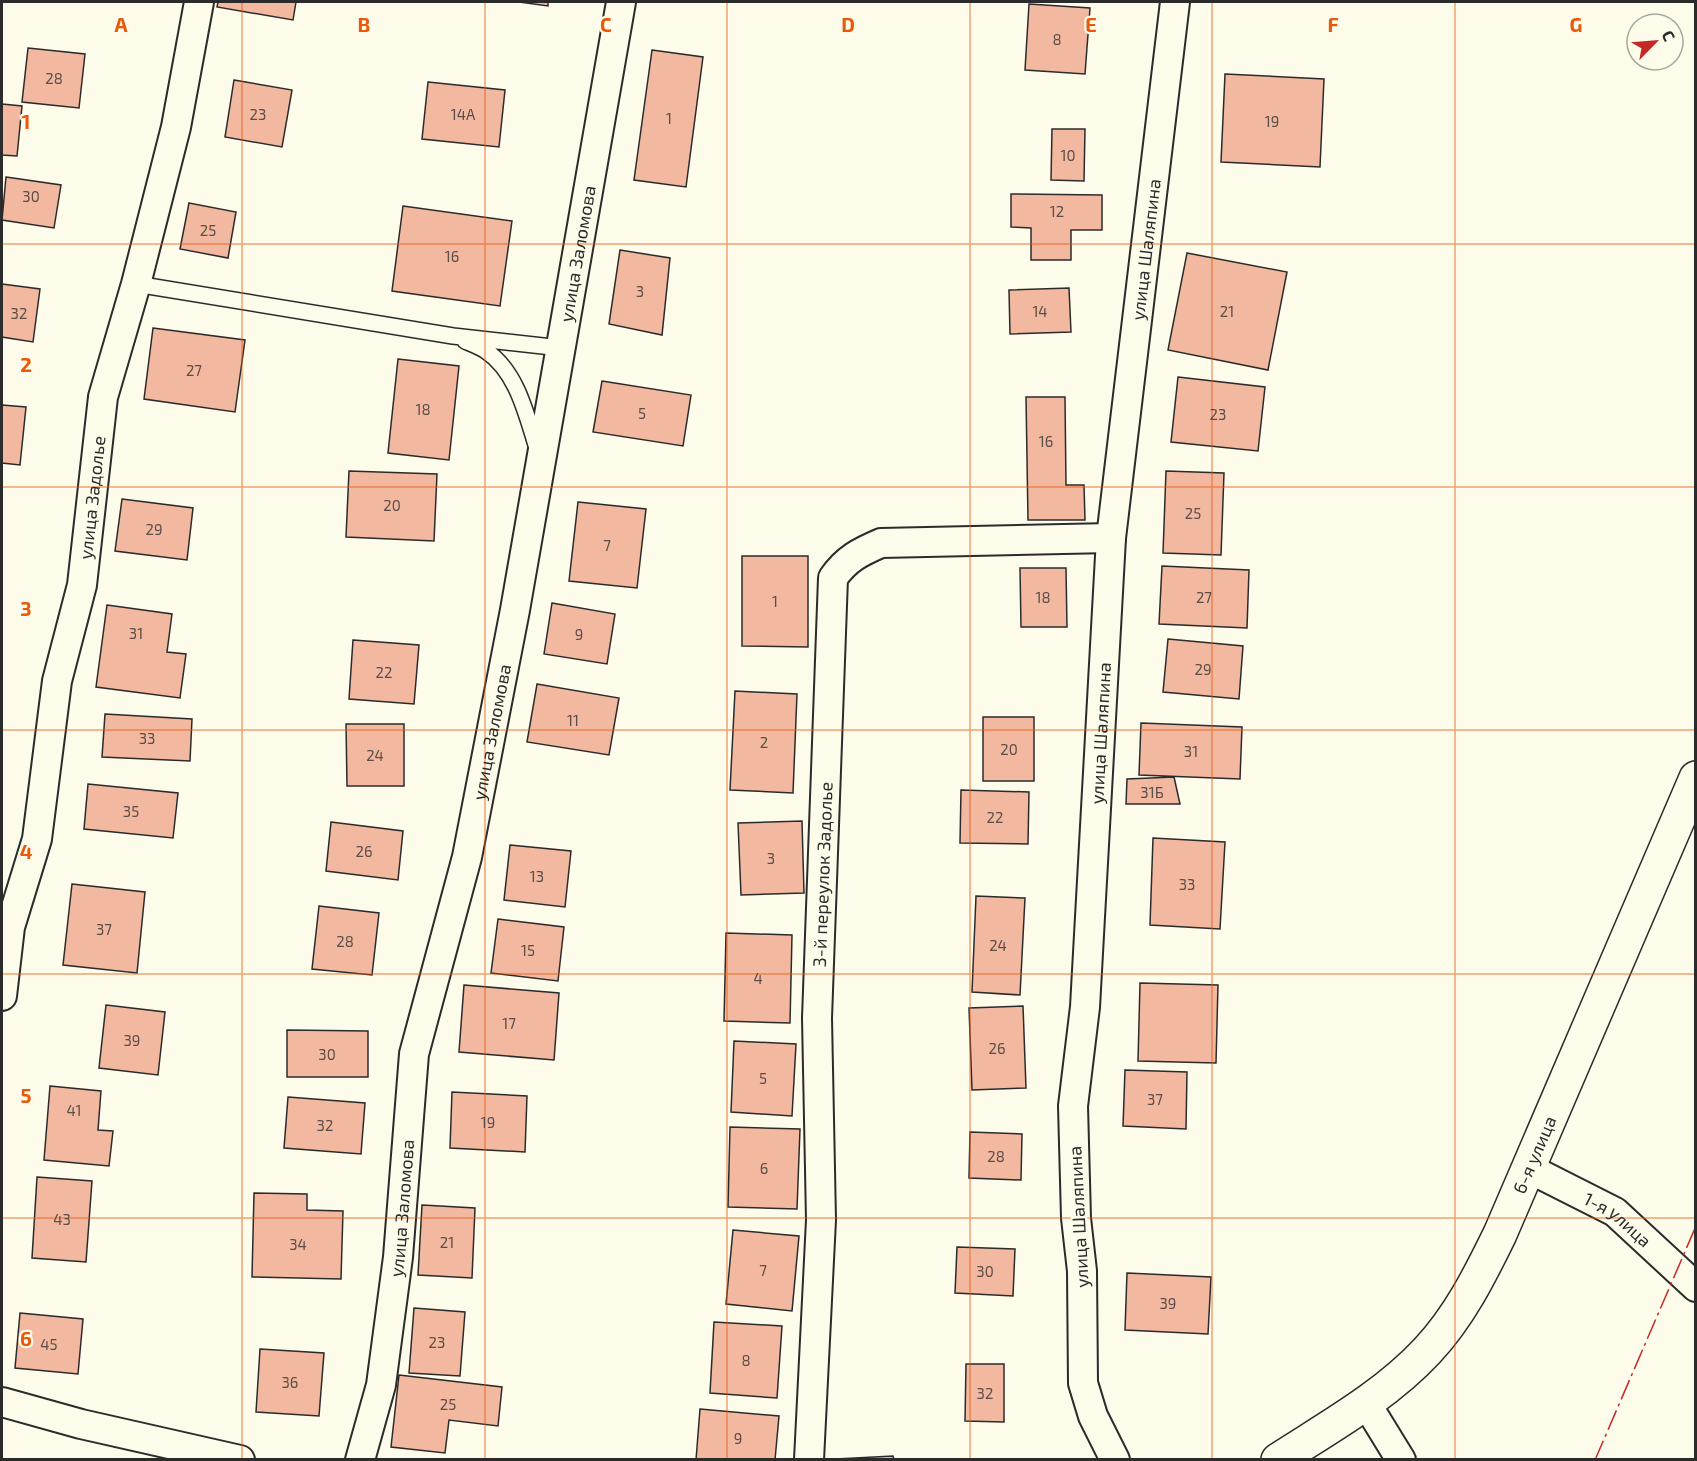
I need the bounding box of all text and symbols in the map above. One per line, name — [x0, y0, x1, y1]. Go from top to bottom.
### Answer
text: A — [114, 12, 128, 36]
text: B — [358, 12, 370, 36]
text: C — [600, 12, 612, 36]
text: D — [841, 12, 855, 36]
text: E — [1085, 12, 1097, 36]
text: F — [1327, 12, 1339, 36]
text: G — [1570, 12, 1582, 36]
north arrow — [1625, 12, 1685, 72]
text: С — [1658, 27, 1680, 44]
house number: 8 — [1052, 30, 1062, 48]
house number: 28 — [45, 69, 63, 87]
house number: 23 — [250, 105, 266, 123]
house number: 14А — [451, 105, 476, 123]
text: 1 — [22, 109, 30, 133]
house number: 1 — [666, 109, 672, 127]
house number: 19 — [1265, 112, 1279, 130]
house number: 10 — [1060, 146, 1076, 164]
street label: улица Шаляпина — [1126, 178, 1165, 321]
street label: улица Заломова — [554, 184, 600, 324]
house number: 30 — [22, 187, 40, 205]
house number: 12 — [1050, 202, 1064, 220]
house number: 25 — [200, 221, 216, 239]
house number: 16 — [445, 247, 459, 265]
house number: 3 — [636, 282, 644, 300]
house number: 14 — [1032, 302, 1048, 320]
house number: 21 — [1220, 302, 1234, 320]
house number: 32 — [11, 304, 27, 322]
text: 2 — [20, 352, 32, 376]
house number: 27 — [186, 361, 202, 379]
house number: 18 — [415, 400, 431, 418]
house number: 5 — [638, 404, 646, 422]
house number: 23 — [1210, 405, 1226, 423]
house number: 16 — [1039, 432, 1053, 450]
street label: улица Задолье — [74, 435, 110, 560]
house number: 20 — [383, 496, 401, 514]
house number: 25 — [1185, 504, 1201, 522]
house number: 29 — [145, 520, 163, 538]
house number: 7 — [603, 536, 611, 554]
house number: 18 — [1035, 588, 1051, 606]
house number: 27 — [1196, 588, 1212, 606]
house number: 1 — [772, 592, 778, 610]
text: 3 — [20, 596, 32, 620]
house number: 31 — [129, 624, 143, 642]
house number: 9 — [575, 625, 583, 643]
house number: 29 — [1194, 660, 1212, 678]
street label: улица Заломова — [467, 662, 515, 802]
street label: улица Шаляпина — [1085, 662, 1115, 805]
house number: 22 — [376, 663, 392, 681]
house number: 11 — [567, 711, 579, 729]
house number: 33 — [139, 729, 155, 747]
house number: 2 — [760, 733, 768, 751]
house number: 20 — [1000, 740, 1018, 758]
house number: 31 — [1184, 742, 1198, 760]
house number: 24 — [366, 746, 384, 764]
street label: 3-й переулок Задолье — [808, 781, 837, 968]
house number: 31Б — [1140, 783, 1164, 801]
house number: 35 — [123, 802, 139, 820]
house number: 22 — [987, 808, 1003, 826]
text: 4 — [20, 839, 33, 863]
house number: 26 — [355, 842, 373, 860]
house number: 3 — [767, 849, 775, 867]
house number: 13 — [530, 867, 544, 885]
house number: 33 — [1179, 875, 1195, 893]
house number: 37 — [96, 920, 112, 938]
house number: 28 — [336, 932, 354, 950]
house number: 24 — [989, 936, 1007, 954]
house number: 15 — [521, 941, 535, 959]
house number: 4 — [753, 969, 763, 987]
house number: 17 — [502, 1014, 516, 1032]
house number: 39 — [124, 1031, 140, 1049]
house number: 26 — [988, 1039, 1006, 1057]
house number: 30 — [318, 1045, 336, 1063]
house number: 5 — [759, 1069, 767, 1087]
text: 5 — [20, 1083, 32, 1107]
house number: 37 — [1147, 1090, 1163, 1108]
house number: 41 — [66, 1101, 82, 1119]
street label: 6-я улица — [1508, 1112, 1561, 1197]
house number: 19 — [481, 1113, 495, 1131]
house number: 32 — [317, 1116, 333, 1134]
street label: улица Заломова — [384, 1138, 418, 1278]
street label: улица Шаляпина — [1063, 1145, 1093, 1289]
house number: 28 — [987, 1147, 1005, 1165]
house number: 6 — [760, 1159, 768, 1177]
street label: 1-я улица — [1580, 1187, 1656, 1251]
house number: 43 — [53, 1210, 71, 1228]
house number: 21 — [440, 1233, 454, 1251]
house number: 34 — [289, 1235, 307, 1253]
house number: 7 — [759, 1261, 767, 1279]
house number: 30 — [976, 1262, 994, 1280]
house number: 39 — [1160, 1294, 1176, 1312]
text: 6 — [20, 1326, 32, 1350]
house number: 23 — [429, 1333, 445, 1351]
house number: 45 — [40, 1335, 58, 1353]
house number: 8 — [741, 1351, 751, 1369]
house number: 36 — [282, 1373, 298, 1391]
house number: 32 — [977, 1384, 993, 1402]
house number: 25 — [440, 1395, 456, 1413]
house number: 9 — [734, 1429, 742, 1447]

